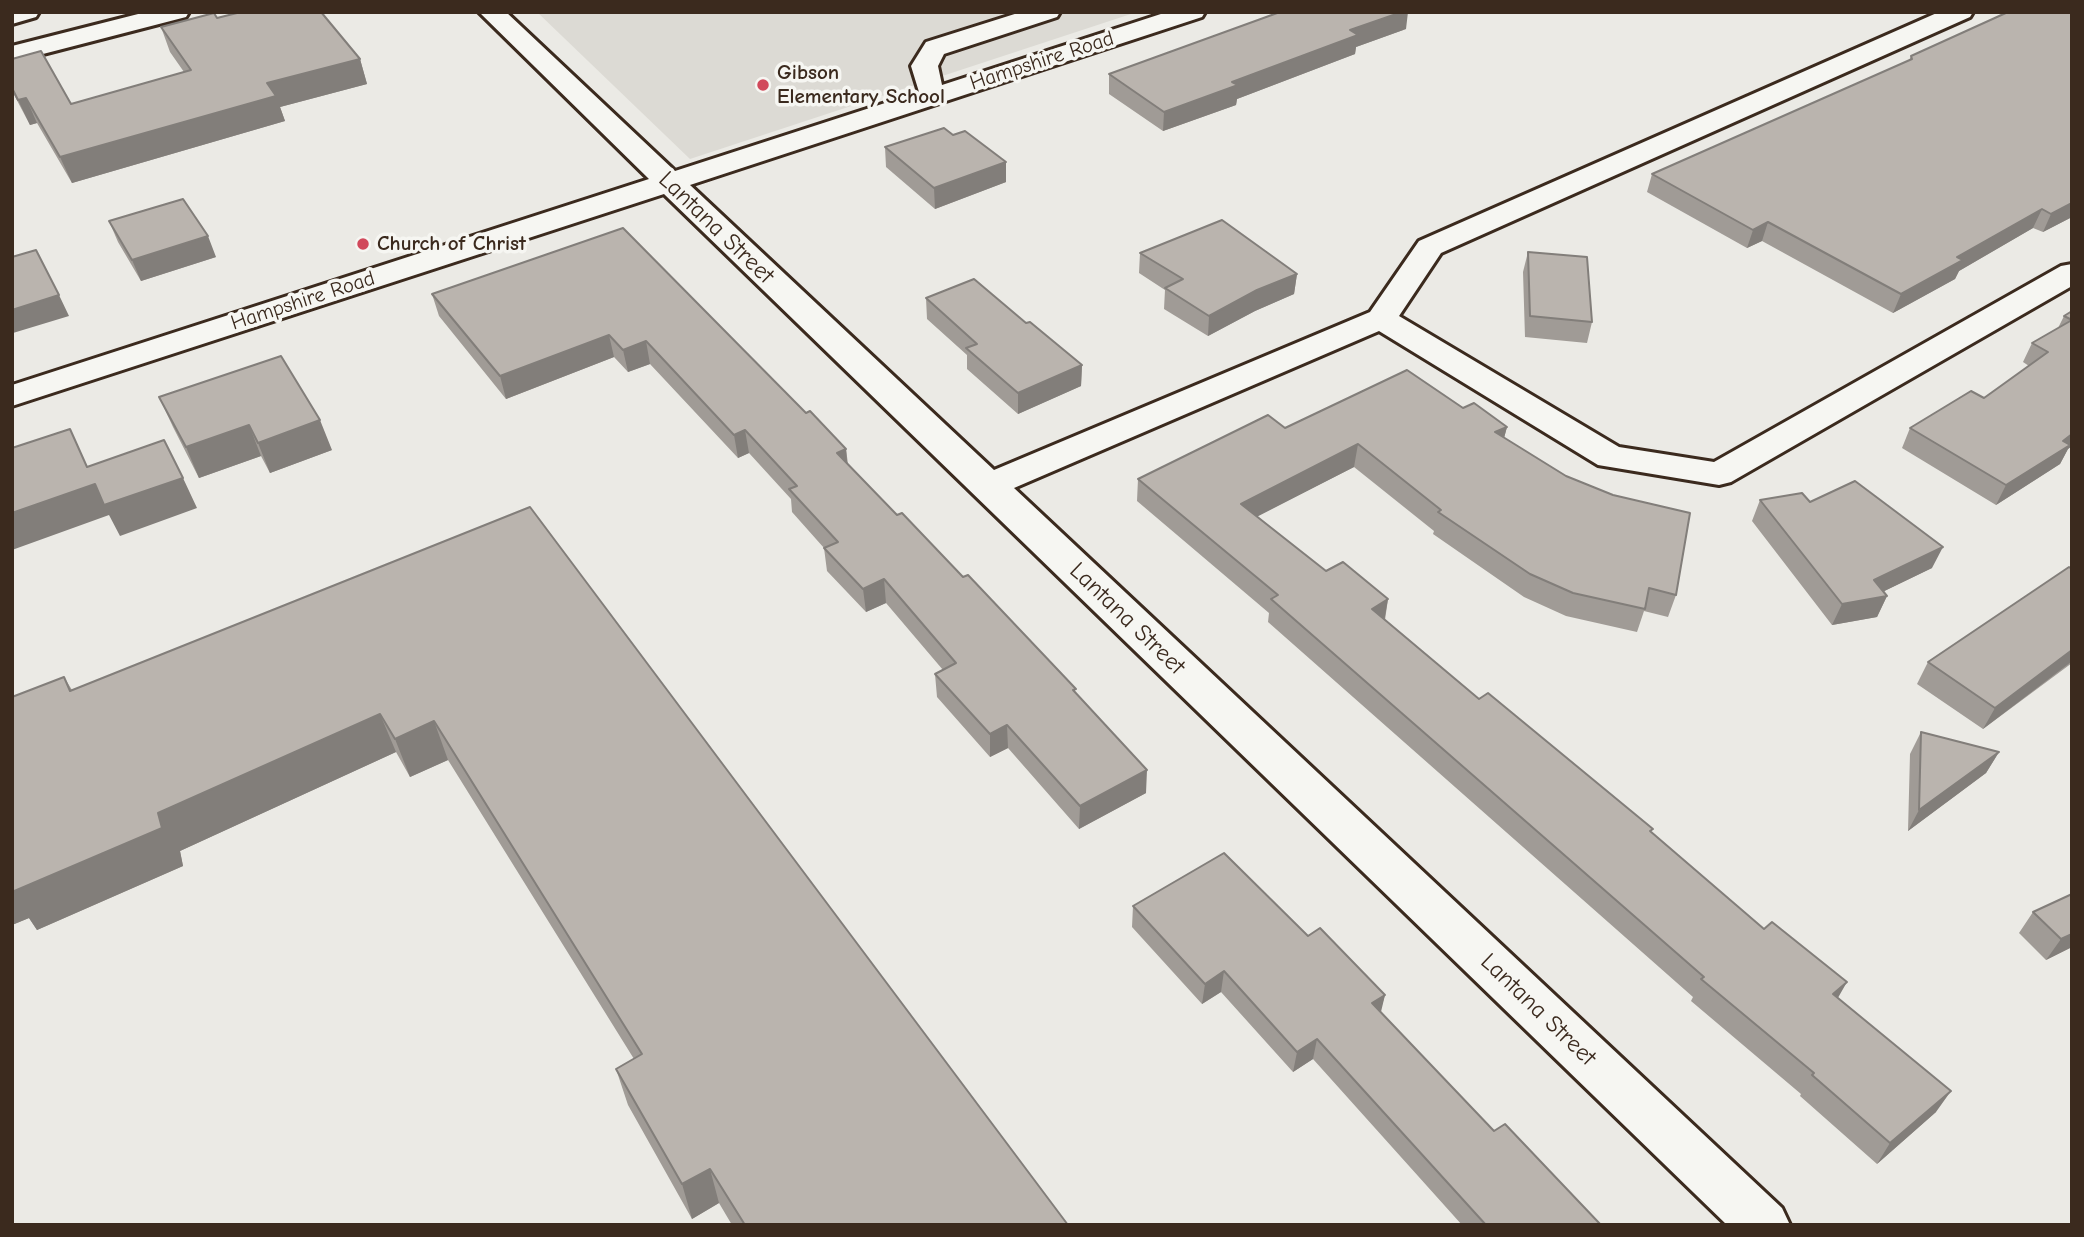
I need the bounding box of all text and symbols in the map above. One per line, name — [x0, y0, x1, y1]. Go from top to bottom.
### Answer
street label: Hampshire Road — [967, 26, 1117, 96]
place label: Gibson Elementary School — [777, 60, 945, 110]
marker: Gibson Elementary School — [755, 77, 771, 93]
street label: Lantana Street — [652, 166, 780, 290]
place label: Church of Christ — [377, 231, 526, 257]
marker: Church of Christ — [355, 236, 371, 252]
street label: Hampshire Road — [228, 266, 378, 336]
street label: Lantana Street — [1063, 557, 1191, 681]
street label: Lantana Street — [1474, 948, 1602, 1072]

